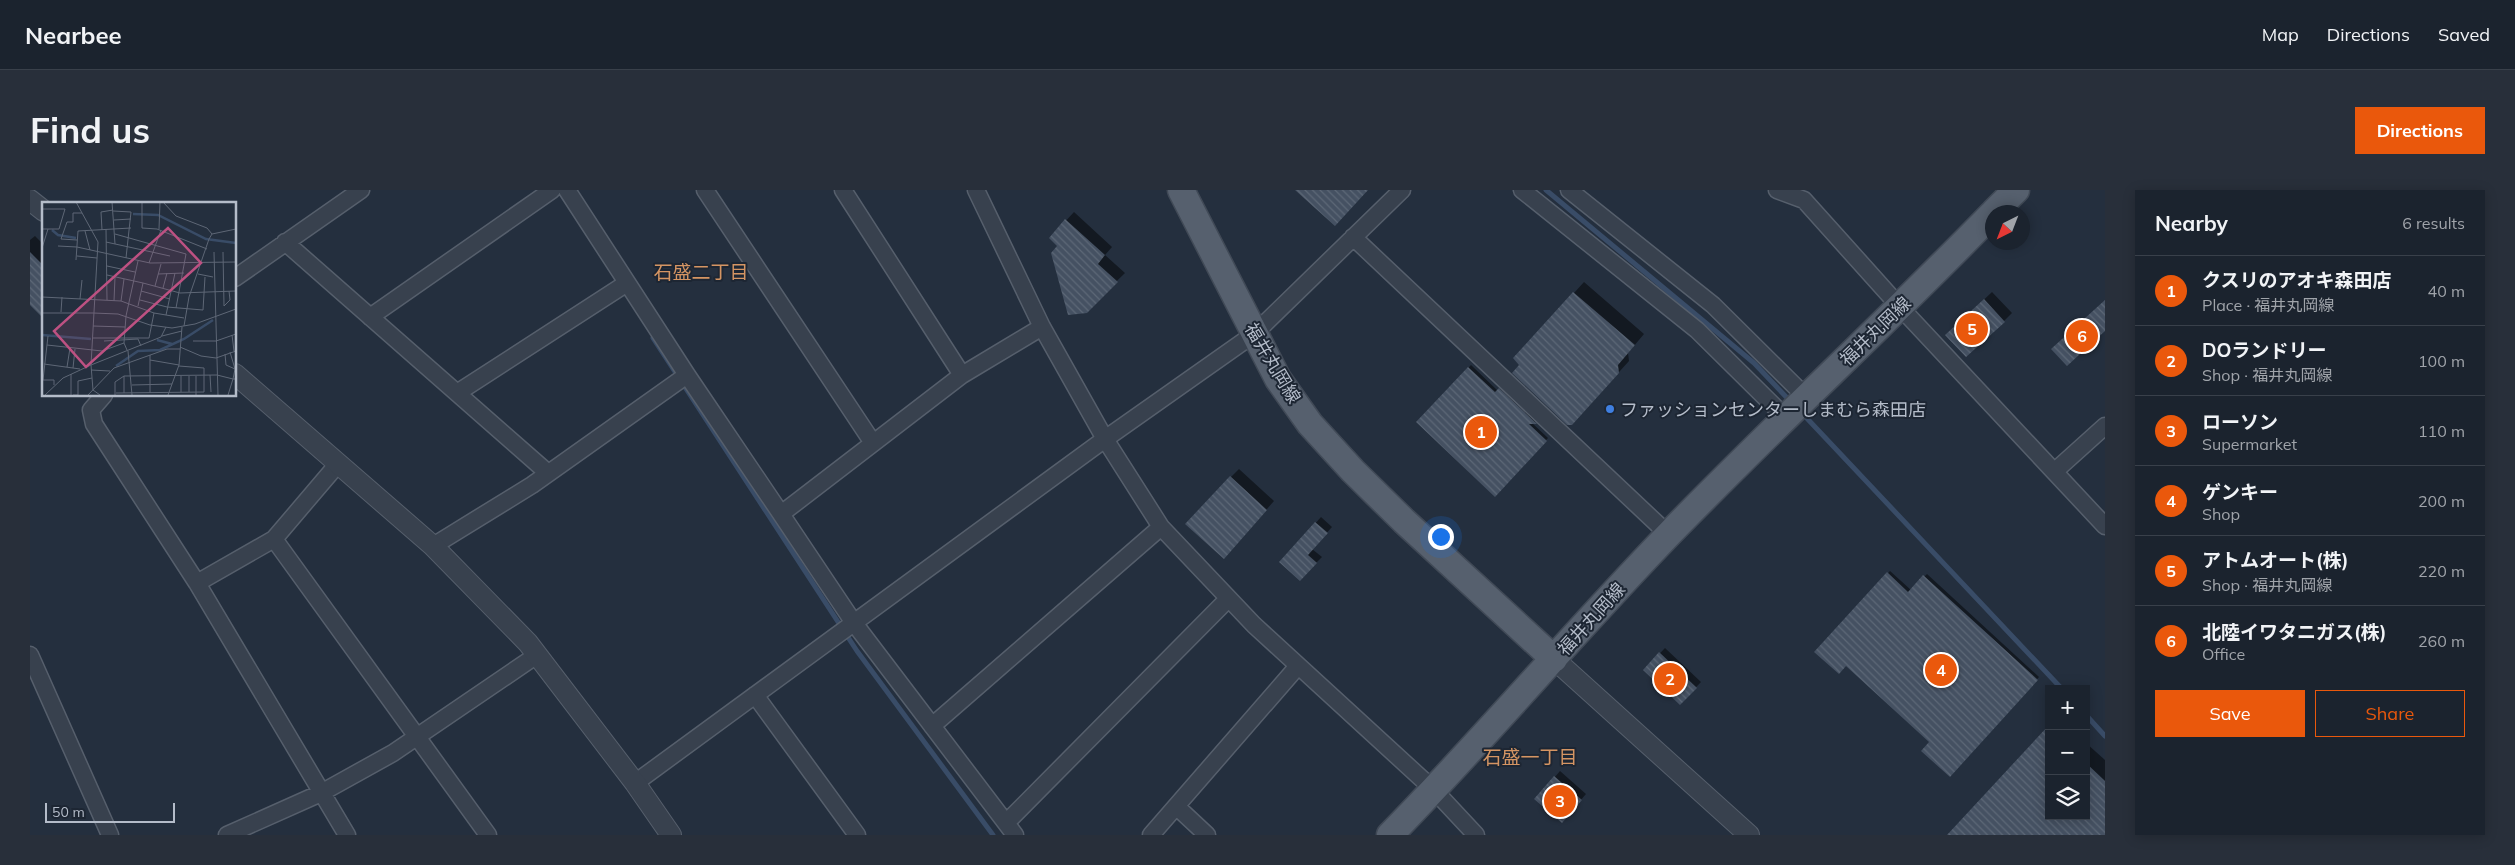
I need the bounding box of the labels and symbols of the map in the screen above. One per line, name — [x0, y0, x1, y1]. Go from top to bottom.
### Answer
inset map — [42, 202, 236, 396]
north arrow — [1985, 205, 2030, 250]
district label: 石盛二丁目 — [653, 260, 749, 284]
street label: 福井丸岡線 — [1835, 291, 1915, 371]
pin: 5 — [1956, 310, 1988, 348]
pin: 6 — [2066, 317, 2098, 355]
street label: 福井丸岡線 — [1240, 319, 1306, 407]
place label: ファッションセンターしまむら森田店 — [1620, 398, 1926, 421]
marker: ファッションセンターしまむら森田店 — [1604, 403, 1616, 415]
pin: 1 — [1465, 413, 1497, 451]
your location — [1428, 524, 1454, 550]
street label: 福井丸岡線 — [1552, 578, 1630, 660]
pin: 4 — [1925, 651, 1957, 689]
pin: 2 — [1654, 660, 1686, 698]
district label: 石盛一丁目 — [1482, 745, 1578, 769]
pin: 3 — [1544, 782, 1576, 820]
scale bar — [45, 800, 175, 823]

